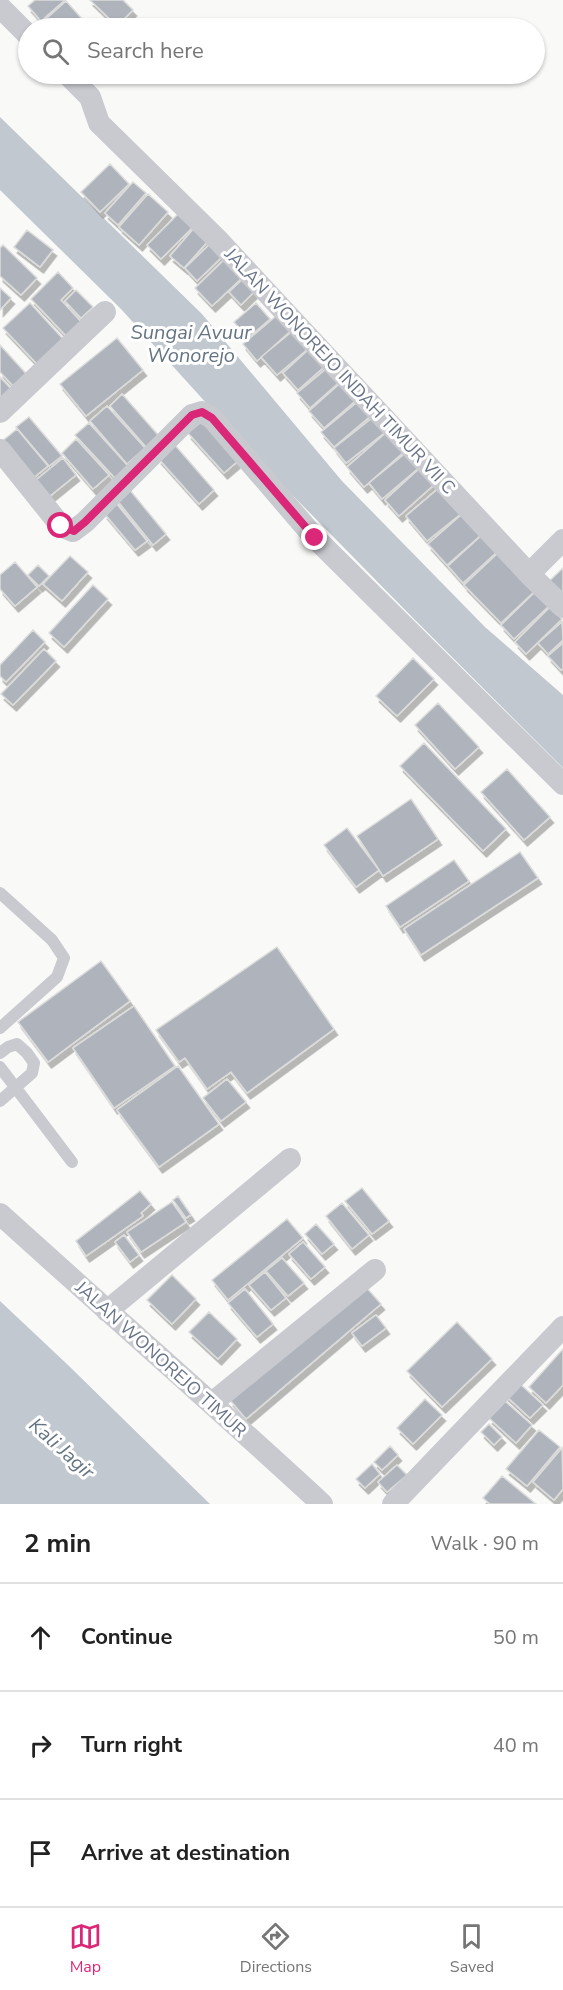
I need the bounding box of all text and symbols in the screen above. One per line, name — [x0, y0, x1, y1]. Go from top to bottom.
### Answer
search box — [18, 18, 545, 84]
icon: search — [39, 35, 72, 68]
text: Search here — [87, 36, 204, 66]
street label: JALAN WONOREJO INDAH TIMUR VII C — [219, 242, 461, 499]
water label: Sungai Avuur Wonorejo — [131, 319, 252, 369]
route start — [47, 512, 73, 538]
route end — [301, 524, 327, 550]
street label: JALAN WONOREJO TIMUR — [69, 1275, 252, 1442]
water label: Kali Jagir — [23, 1412, 101, 1486]
text: 2 min — [24, 1526, 91, 1561]
text: Walk · 90 m — [431, 1530, 539, 1557]
icon: ahead — [24, 1621, 57, 1654]
text: Continue — [81, 1622, 172, 1652]
text: 50 m — [493, 1624, 539, 1651]
icon: right — [24, 1729, 57, 1762]
text: Turn right — [81, 1730, 182, 1760]
text: 40 m — [493, 1732, 539, 1759]
icon: arrive — [24, 1837, 57, 1870]
text: Arrive at destination — [81, 1838, 290, 1868]
tab: Map — [69, 1920, 102, 1978]
tab: Directions — [240, 1920, 312, 1978]
tab: Saved — [450, 1920, 494, 1978]

